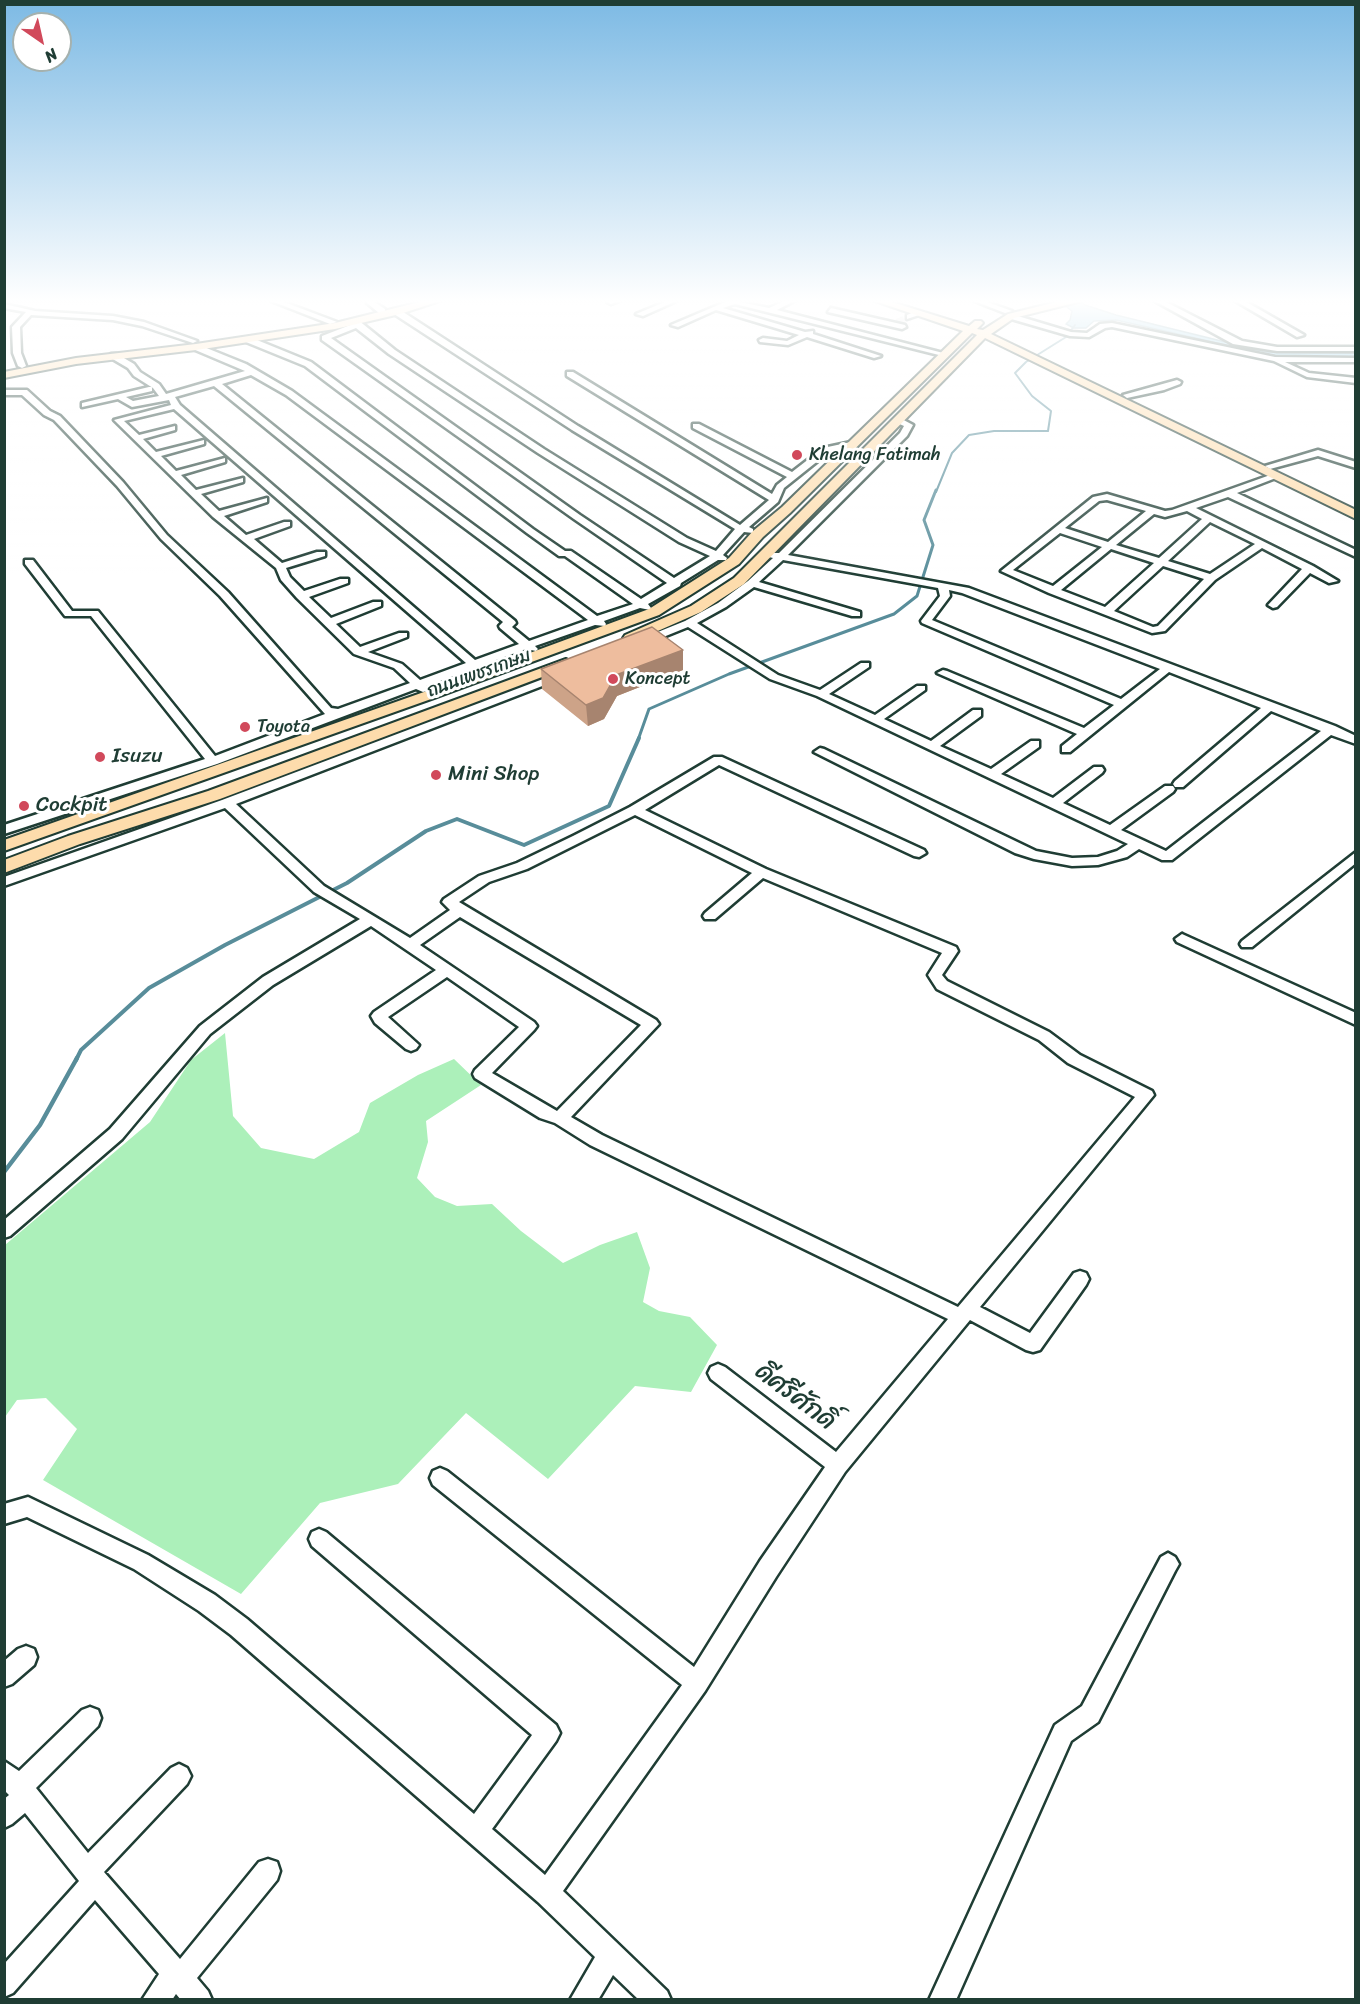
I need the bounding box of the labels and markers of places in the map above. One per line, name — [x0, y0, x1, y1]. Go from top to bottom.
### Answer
place label: Khelang Fatimah — [809, 444, 940, 466]
marker: Khelang Fatimah — [790, 448, 804, 462]
place label: Koncept — [625, 668, 690, 690]
marker: Koncept — [606, 672, 620, 686]
place label: Toyota — [257, 716, 310, 738]
marker: Toyota — [238, 720, 252, 734]
place label: Isuzu — [112, 744, 162, 770]
marker: Isuzu — [93, 750, 107, 764]
place label: Mini Shop — [448, 762, 539, 788]
marker: Mini Shop — [429, 768, 443, 782]
place label: Cockpit — [36, 793, 107, 819]
marker: Cockpit — [17, 799, 31, 813]

